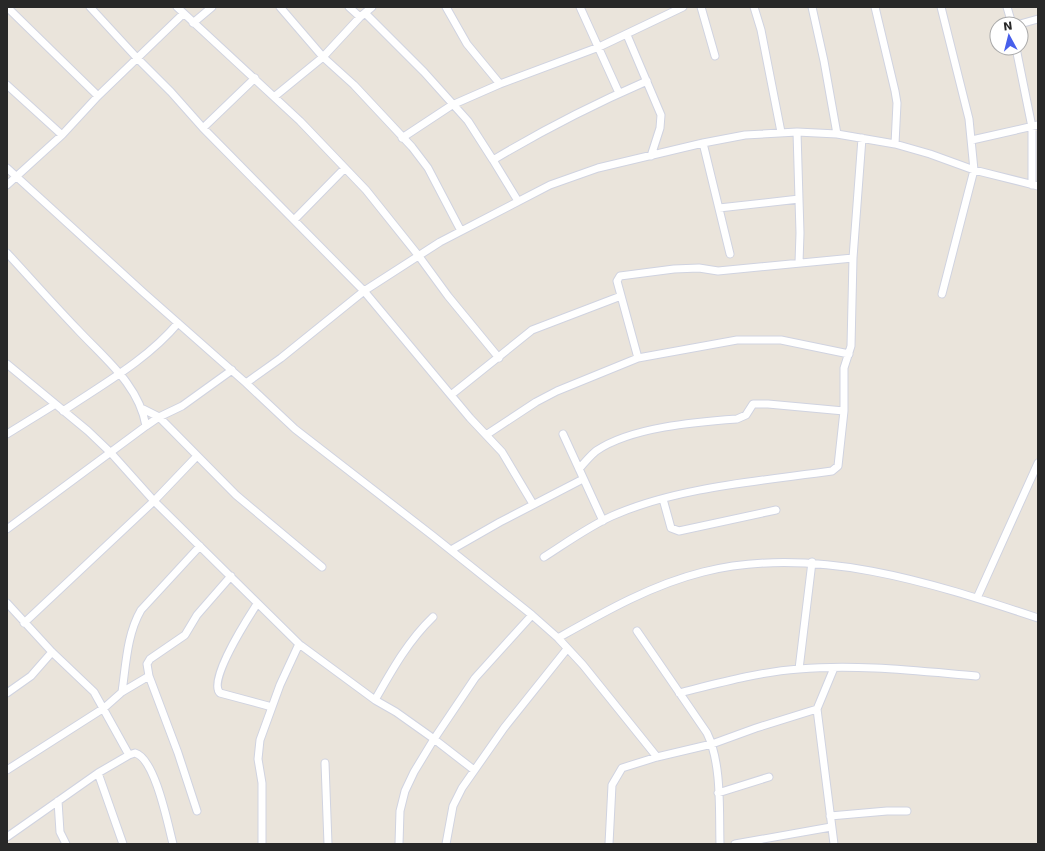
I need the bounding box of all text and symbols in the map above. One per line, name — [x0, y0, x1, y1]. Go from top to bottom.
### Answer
north arrow — [989, 16, 1029, 56]
text: N — [1002, 20, 1013, 34]

